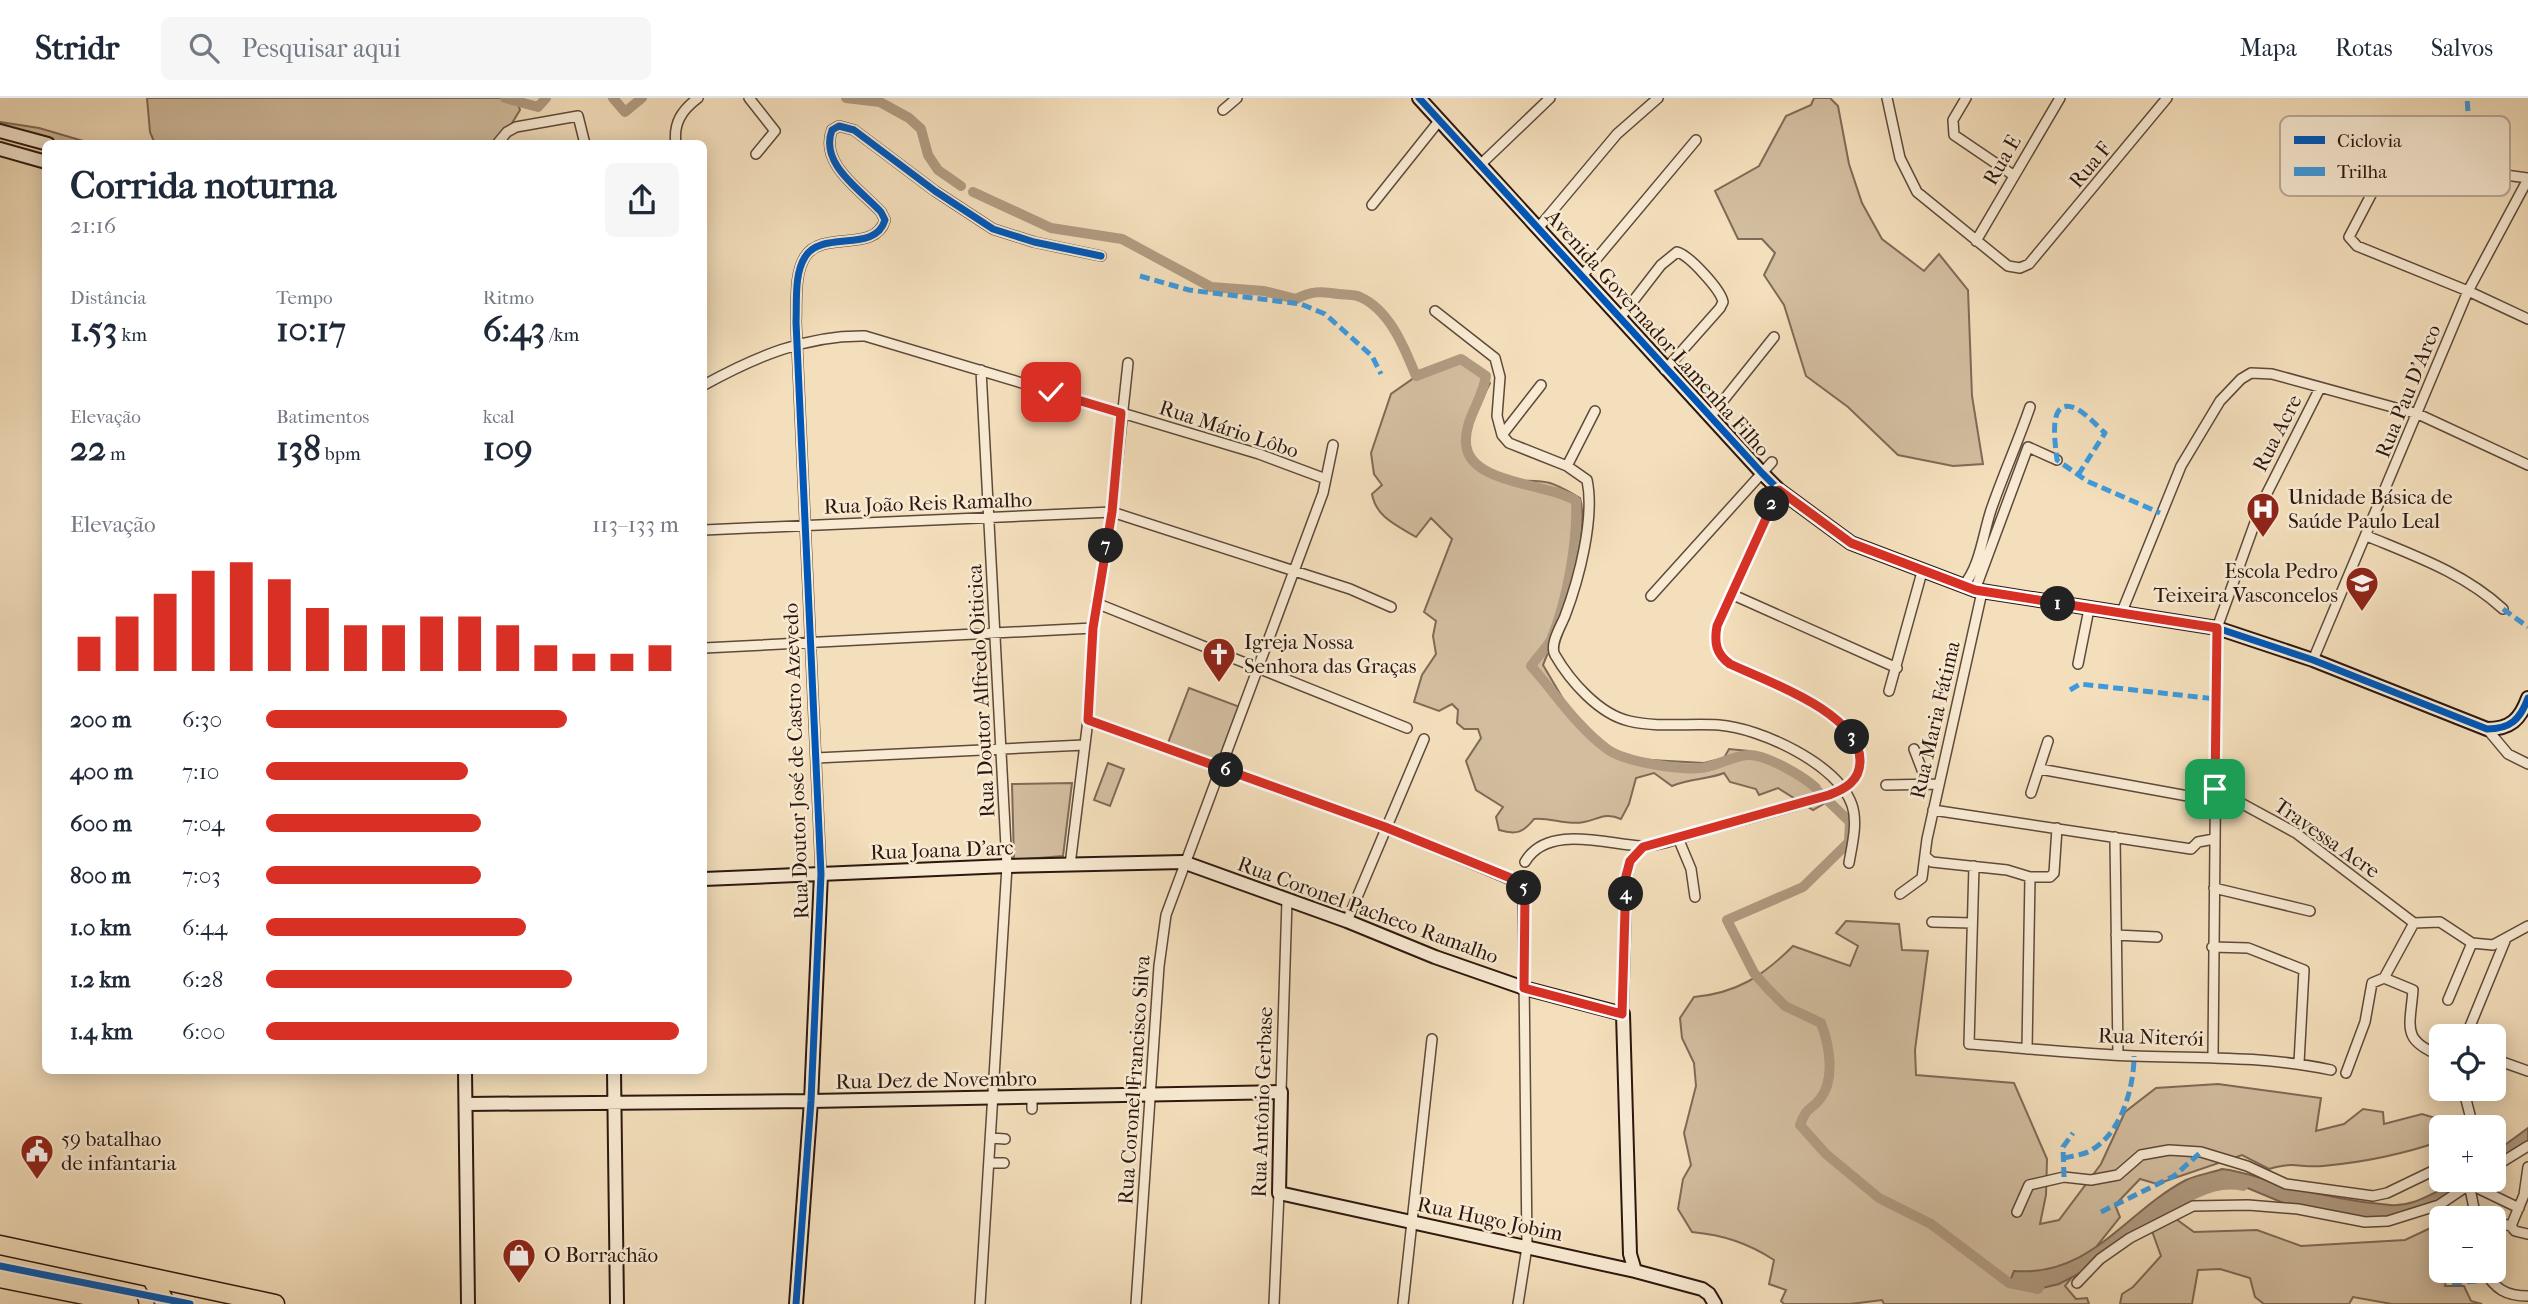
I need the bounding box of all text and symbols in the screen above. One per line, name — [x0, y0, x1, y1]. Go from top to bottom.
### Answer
search box — [161, 17, 651, 80]
text: Stridr — [35, 29, 119, 68]
icon: search — [185, 29, 223, 67]
text: Pesquisar aqui — [241, 33, 401, 64]
text: Mapa — [2240, 34, 2297, 62]
text: Rotas — [2335, 34, 2393, 62]
text: Salvos — [2431, 34, 2493, 62]
legend — [2280, 116, 2510, 196]
text: Ciclovia — [2337, 130, 2402, 152]
street label: Rua E — [1978, 131, 2026, 189]
street label: Rua F — [2064, 137, 2116, 193]
text: Trilha — [2337, 161, 2387, 183]
text: Corrida noturna — [70, 163, 336, 208]
button: share — [605, 163, 679, 237]
street label: Avenida Governador Lamenha Filho — [1540, 204, 1775, 461]
text: 21:16 — [70, 212, 116, 239]
text: Distância — [70, 287, 146, 309]
text: Tempo — [276, 287, 333, 309]
text: Ritmo — [483, 287, 534, 309]
text: 1.53 — [70, 309, 117, 350]
text: 10:17 — [276, 309, 346, 350]
text: 6:43 — [483, 309, 545, 350]
street label: Rua Pau D'Arco — [2370, 321, 2446, 461]
text: km — [117, 324, 147, 346]
text: /km — [545, 324, 579, 346]
pin — [1021, 362, 1081, 422]
icon: check — [1032, 373, 1070, 411]
street label: Rua Acre — [2247, 391, 2307, 475]
street label: Rua Mário Lôbo — [1156, 395, 1302, 463]
text: Elevação — [70, 406, 141, 428]
text: Batimentos — [276, 406, 369, 428]
text: kcal — [483, 406, 515, 428]
text: 22 — [70, 428, 106, 469]
text: 138 — [276, 428, 321, 469]
text: 109 — [483, 428, 533, 469]
text: m — [106, 443, 126, 465]
text: bpm — [321, 443, 361, 465]
place label: Unidade Básica de Saúde Paulo Leal — [2288, 485, 2453, 533]
pin: 2 — [1754, 486, 1790, 522]
street label: Rua João Reis Ramalho — [823, 487, 1033, 519]
hospital icon: Unidade Básica de Saúde Paulo Leal — [2244, 490, 2282, 539]
text: 2 — [1767, 492, 1776, 514]
text: Elevação — [70, 511, 156, 538]
text: 113–133 m — [592, 511, 679, 538]
pin: 7 — [1088, 528, 1124, 564]
text: 7 — [1101, 534, 1110, 556]
place label: Escola Pedro Teixeira Vasconcelos — [2153, 559, 2338, 607]
street label: Rua Doutor Alfredo Oiticica — [962, 564, 1000, 818]
school or university icon: Escola Pedro Teixeira Vasconcelos — [2343, 564, 2381, 613]
pin: 1 — [2040, 587, 2076, 622]
text: 1 — [2054, 592, 2061, 614]
street label: Rua Doutor José de Castro Azevedo — [778, 602, 814, 920]
place label: Igreja Nossa Senhora das Graças — [1244, 630, 1417, 678]
church icon: Igreja Nossa Senhora das Graças — [1200, 635, 1238, 684]
street label: Rua Maria Fátima — [1905, 639, 1965, 801]
text: 200 m — [70, 706, 131, 733]
text: 6:30 — [182, 706, 222, 733]
pin: 3 — [1834, 720, 1870, 754]
text: 3 — [1848, 725, 1855, 747]
pin: 6 — [1208, 752, 1244, 788]
text: 400 m — [70, 758, 133, 785]
text: 7:10 — [182, 758, 219, 785]
text: 6 — [1220, 758, 1231, 780]
pin — [2185, 759, 2245, 819]
icon: arrive — [2196, 770, 2234, 808]
street label: Travessa Acre — [2270, 793, 2384, 883]
text: 600 m — [70, 810, 132, 837]
text: 7:04 — [182, 810, 225, 837]
street label: Rua Joana D'arc — [870, 836, 1014, 864]
street label: Rua Coronel Pacheco Ramalho — [1234, 852, 1502, 968]
text: 800 m — [70, 862, 131, 889]
text: 7:03 — [182, 862, 221, 889]
pin: 5 — [1506, 870, 1542, 906]
text: 5 — [1519, 876, 1528, 898]
pin: 4 — [1608, 876, 1644, 912]
text: 4 — [1620, 882, 1631, 904]
text: 1.0 km — [70, 914, 131, 941]
text: 6:44 — [182, 914, 227, 941]
street label: Rua Coronel Francisco Silva — [1113, 954, 1155, 1205]
text: 1.2 km — [70, 966, 130, 993]
text: 6:28 — [182, 966, 223, 993]
street label: Rua Antônio Gerbase — [1247, 1006, 1277, 1198]
text: 1.4 km — [70, 1018, 133, 1045]
text: 6:00 — [182, 1018, 225, 1045]
street label: Rua Niterói — [2098, 1023, 2204, 1051]
map controls — [2429, 1024, 2506, 1283]
button: locate — [2429, 1024, 2506, 1101]
street label: Rua Dez de Novembro — [835, 1066, 1037, 1094]
button: + — [2429, 1115, 2506, 1192]
place label: 59 batalhao de infantaria — [61, 1127, 177, 1175]
public building icon: 59 batalhao de infantaria — [18, 1132, 56, 1181]
street label: Rua Hugo Jobim — [1415, 1192, 1565, 1246]
button: − — [2429, 1206, 2506, 1283]
shop icon: O Borrachão — [500, 1236, 538, 1285]
place label: O Borrachão — [544, 1243, 658, 1267]

